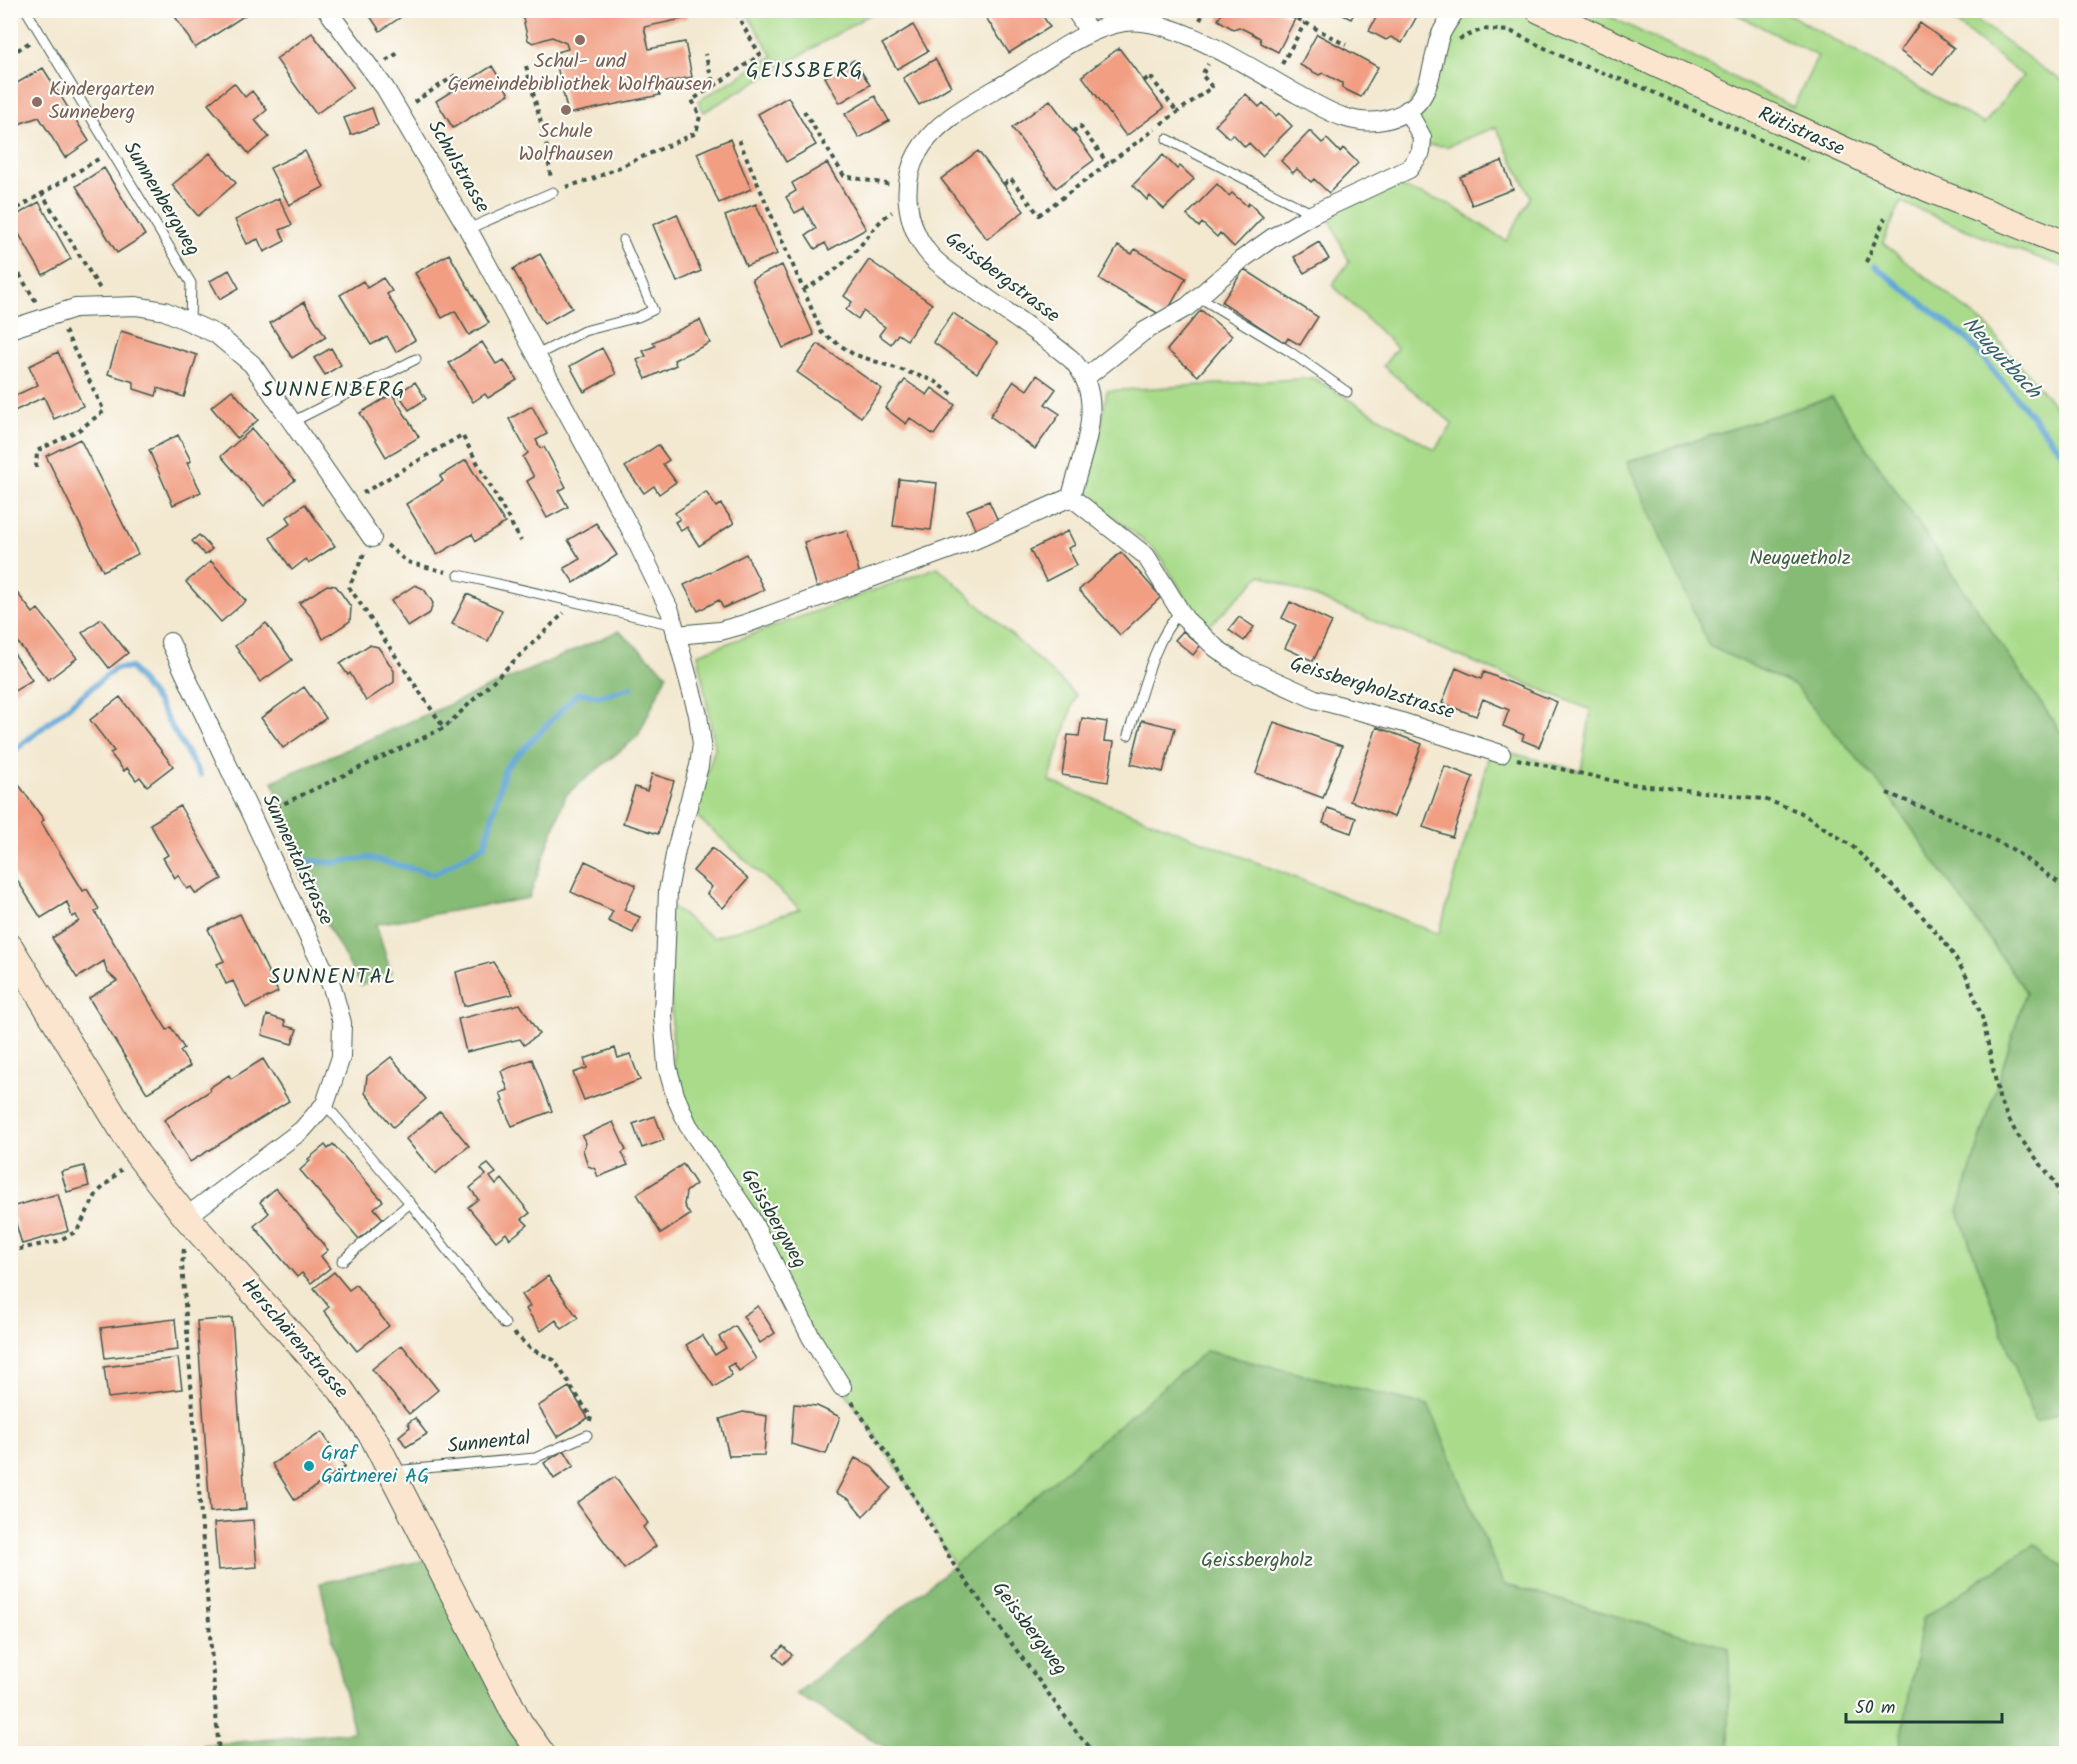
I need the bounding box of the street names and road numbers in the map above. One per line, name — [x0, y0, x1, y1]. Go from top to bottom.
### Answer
street label: Rütistrasse — [1752, 99, 1850, 165]
street label: Schulstrasse — [418, 114, 498, 220]
street label: Sunnenbergweg — [114, 136, 208, 262]
street label: Geissbergstrasse — [938, 224, 1066, 332]
street label: Geissbergholzstrasse — [1286, 649, 1458, 729]
street label: Sunnentalstrasse — [253, 789, 341, 931]
street label: Geissbergweg — [731, 1163, 815, 1275]
street label: Herschärenstrasse — [232, 1271, 356, 1407]
street label: Sunnental — [446, 1423, 532, 1463]
street label: Geissbergweg — [983, 1575, 1075, 1683]

